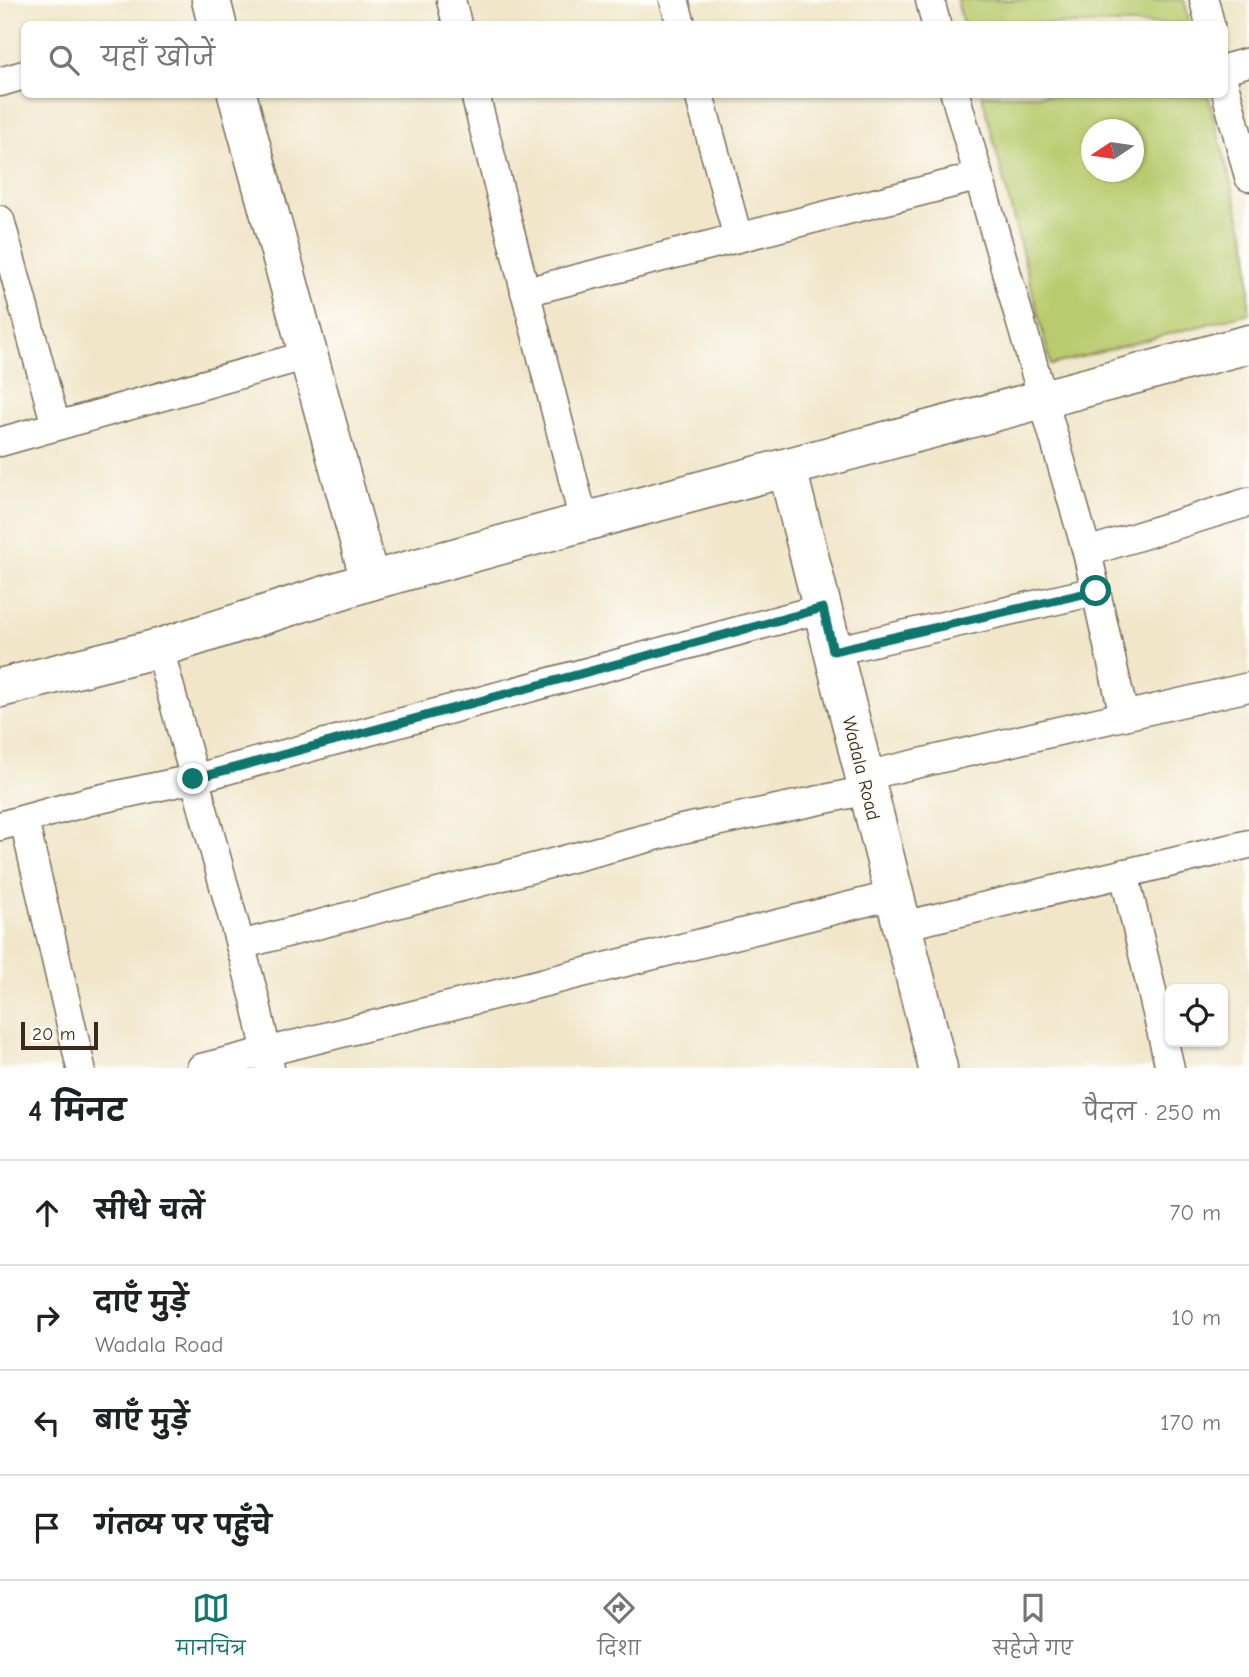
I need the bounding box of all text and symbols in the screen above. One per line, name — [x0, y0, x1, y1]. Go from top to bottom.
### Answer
search box — [21, 21, 1228, 98]
icon: search — [45, 41, 83, 79]
text: यहाँ खोजें — [101, 43, 215, 73]
north arrow — [1081, 119, 1144, 182]
route start — [1080, 575, 1111, 606]
street label: Wadala Road — [838, 714, 885, 822]
route end — [177, 763, 208, 794]
map controls — [1165, 984, 1228, 1047]
button: locate — [1165, 984, 1228, 1047]
scale bar — [21, 1019, 98, 1051]
text: 20 m — [32, 1023, 76, 1045]
text: 4 मिनट — [28, 1094, 126, 1129]
text: पैदल · 250 m — [1083, 1099, 1221, 1126]
icon: ahead — [28, 1194, 66, 1232]
text: सीधे चलें — [95, 1196, 204, 1226]
text: 70 m — [1169, 1199, 1221, 1226]
text: दाएँ मुड़ें — [95, 1288, 188, 1318]
icon: right — [28, 1299, 66, 1337]
text: 10 m — [1171, 1304, 1221, 1331]
text: Wadala Road — [95, 1331, 224, 1358]
icon: left — [28, 1404, 66, 1442]
text: बाएँ मुड़ें — [95, 1406, 189, 1436]
text: 170 m — [1160, 1409, 1221, 1436]
icon: arrive — [28, 1509, 66, 1547]
text: गंतव्य पर पहुँचे — [95, 1511, 272, 1541]
tab: मानचित्र — [176, 1589, 246, 1669]
tab: दिशा — [598, 1589, 641, 1669]
tab: सहेजे गए — [993, 1589, 1073, 1669]

